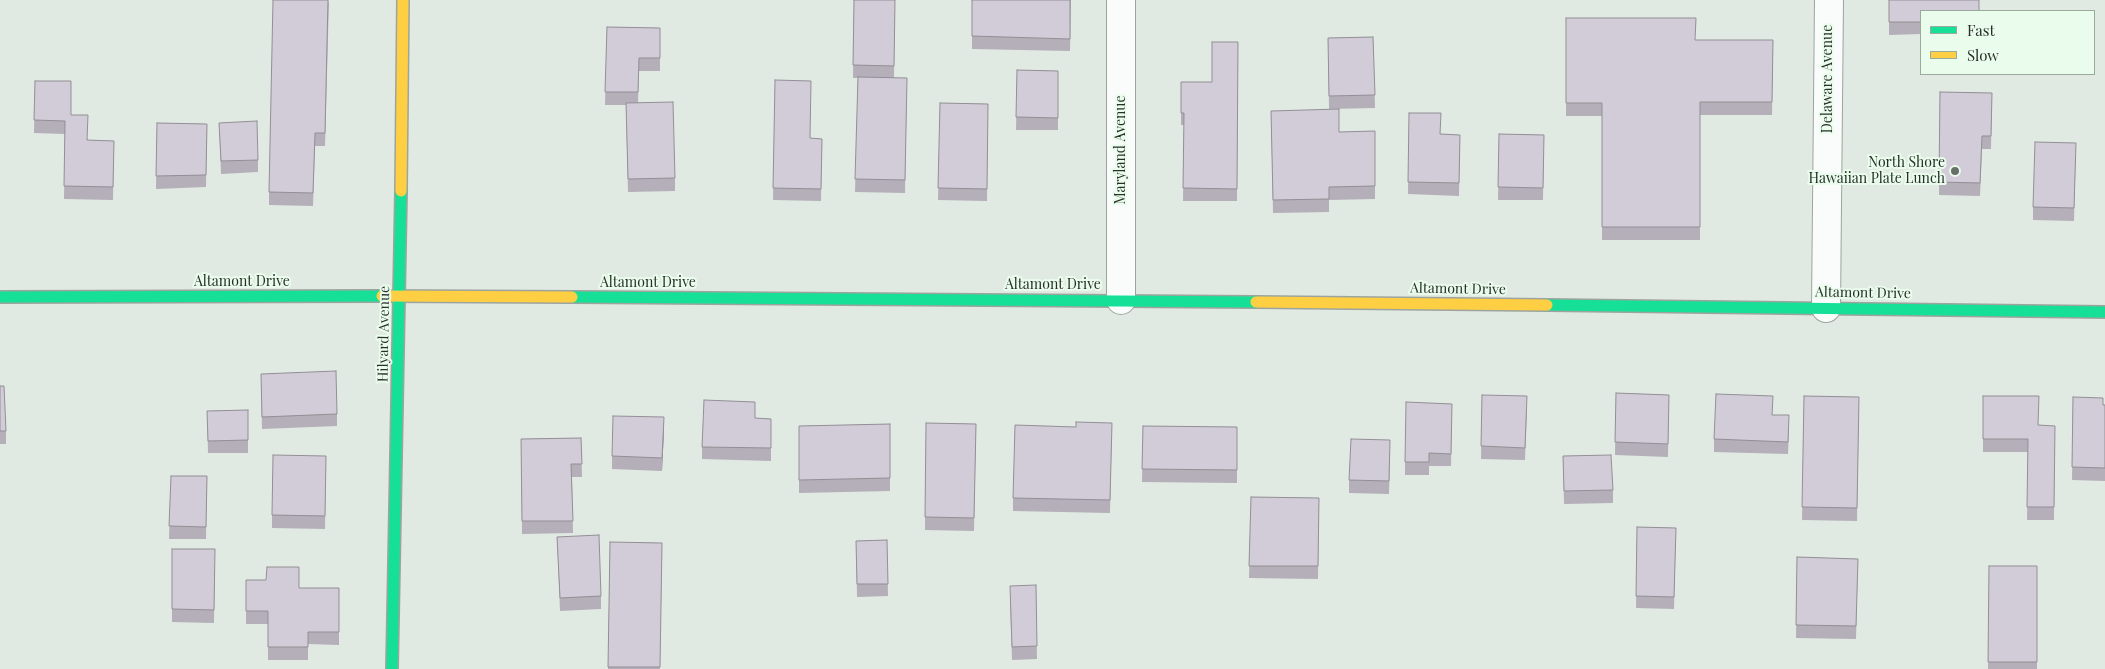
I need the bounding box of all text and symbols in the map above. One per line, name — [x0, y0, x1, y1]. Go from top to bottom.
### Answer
legend — [1920, 10, 2095, 75]
text: Fast — [1967, 20, 1995, 40]
street label: Delaware Avenue — [1820, 25, 1836, 133]
text: Slow — [1967, 45, 1999, 65]
street label: Maryland Avenue — [1113, 95, 1129, 205]
place label: North Shore Hawaiian Plate Lunch — [1809, 155, 1945, 188]
marker: North Shore Hawaiian Plate Lunch — [1949, 165, 1961, 177]
street label: Altamont Drive — [194, 274, 290, 290]
street label: Altamont Drive — [600, 275, 696, 291]
street label: Altamont Drive — [1005, 277, 1101, 293]
street label: Altamont Drive — [1410, 280, 1506, 298]
street label: Altamont Drive — [1815, 284, 1911, 302]
street label: Hilyard Avenue — [375, 286, 393, 382]

